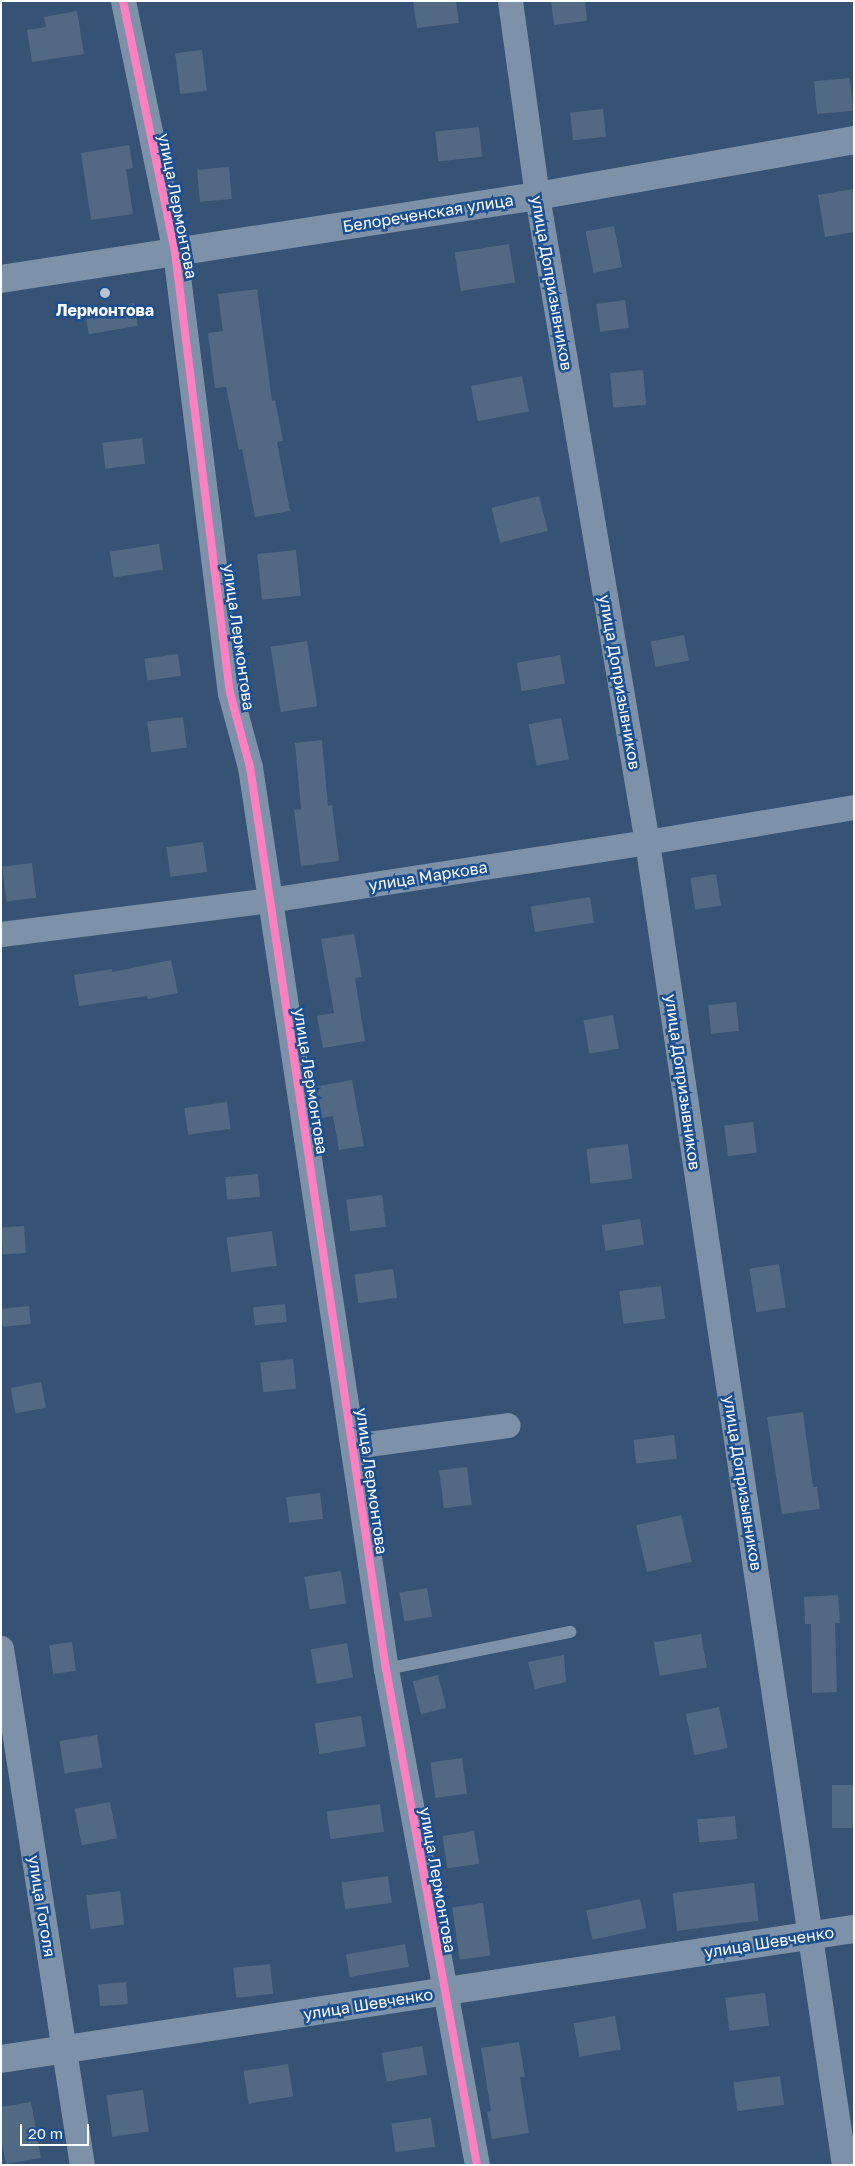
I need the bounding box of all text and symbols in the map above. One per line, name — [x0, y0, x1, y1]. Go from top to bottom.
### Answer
street label: улица Лермонтова — [154, 132, 202, 280]
street label: Белореченская улица — [341, 190, 515, 236]
street label: улица Допризывников — [527, 194, 577, 372]
marker: Лермонтова — [99, 287, 111, 299]
place label: Лермонтова — [56, 300, 154, 320]
street label: улица Лермонтова — [219, 563, 259, 711]
street label: улица Допризывников — [595, 593, 645, 771]
street label: улица Маркова — [367, 857, 489, 895]
street label: улица Допризывников — [661, 993, 705, 1171]
street label: улица Лермонтова — [290, 1007, 332, 1155]
street label: улица Допризывников — [720, 1394, 766, 1572]
street label: улица Лермонтова — [352, 1407, 392, 1555]
street label: улица Лермонтова — [416, 1806, 460, 1954]
street label: улица Гоголя — [24, 1854, 60, 1958]
street label: улица Шевченко — [703, 1922, 835, 1962]
street label: улица Шевченко — [302, 1984, 434, 2024]
scale bar — [22, 2114, 91, 2146]
text: 20 m — [28, 2124, 63, 2142]

